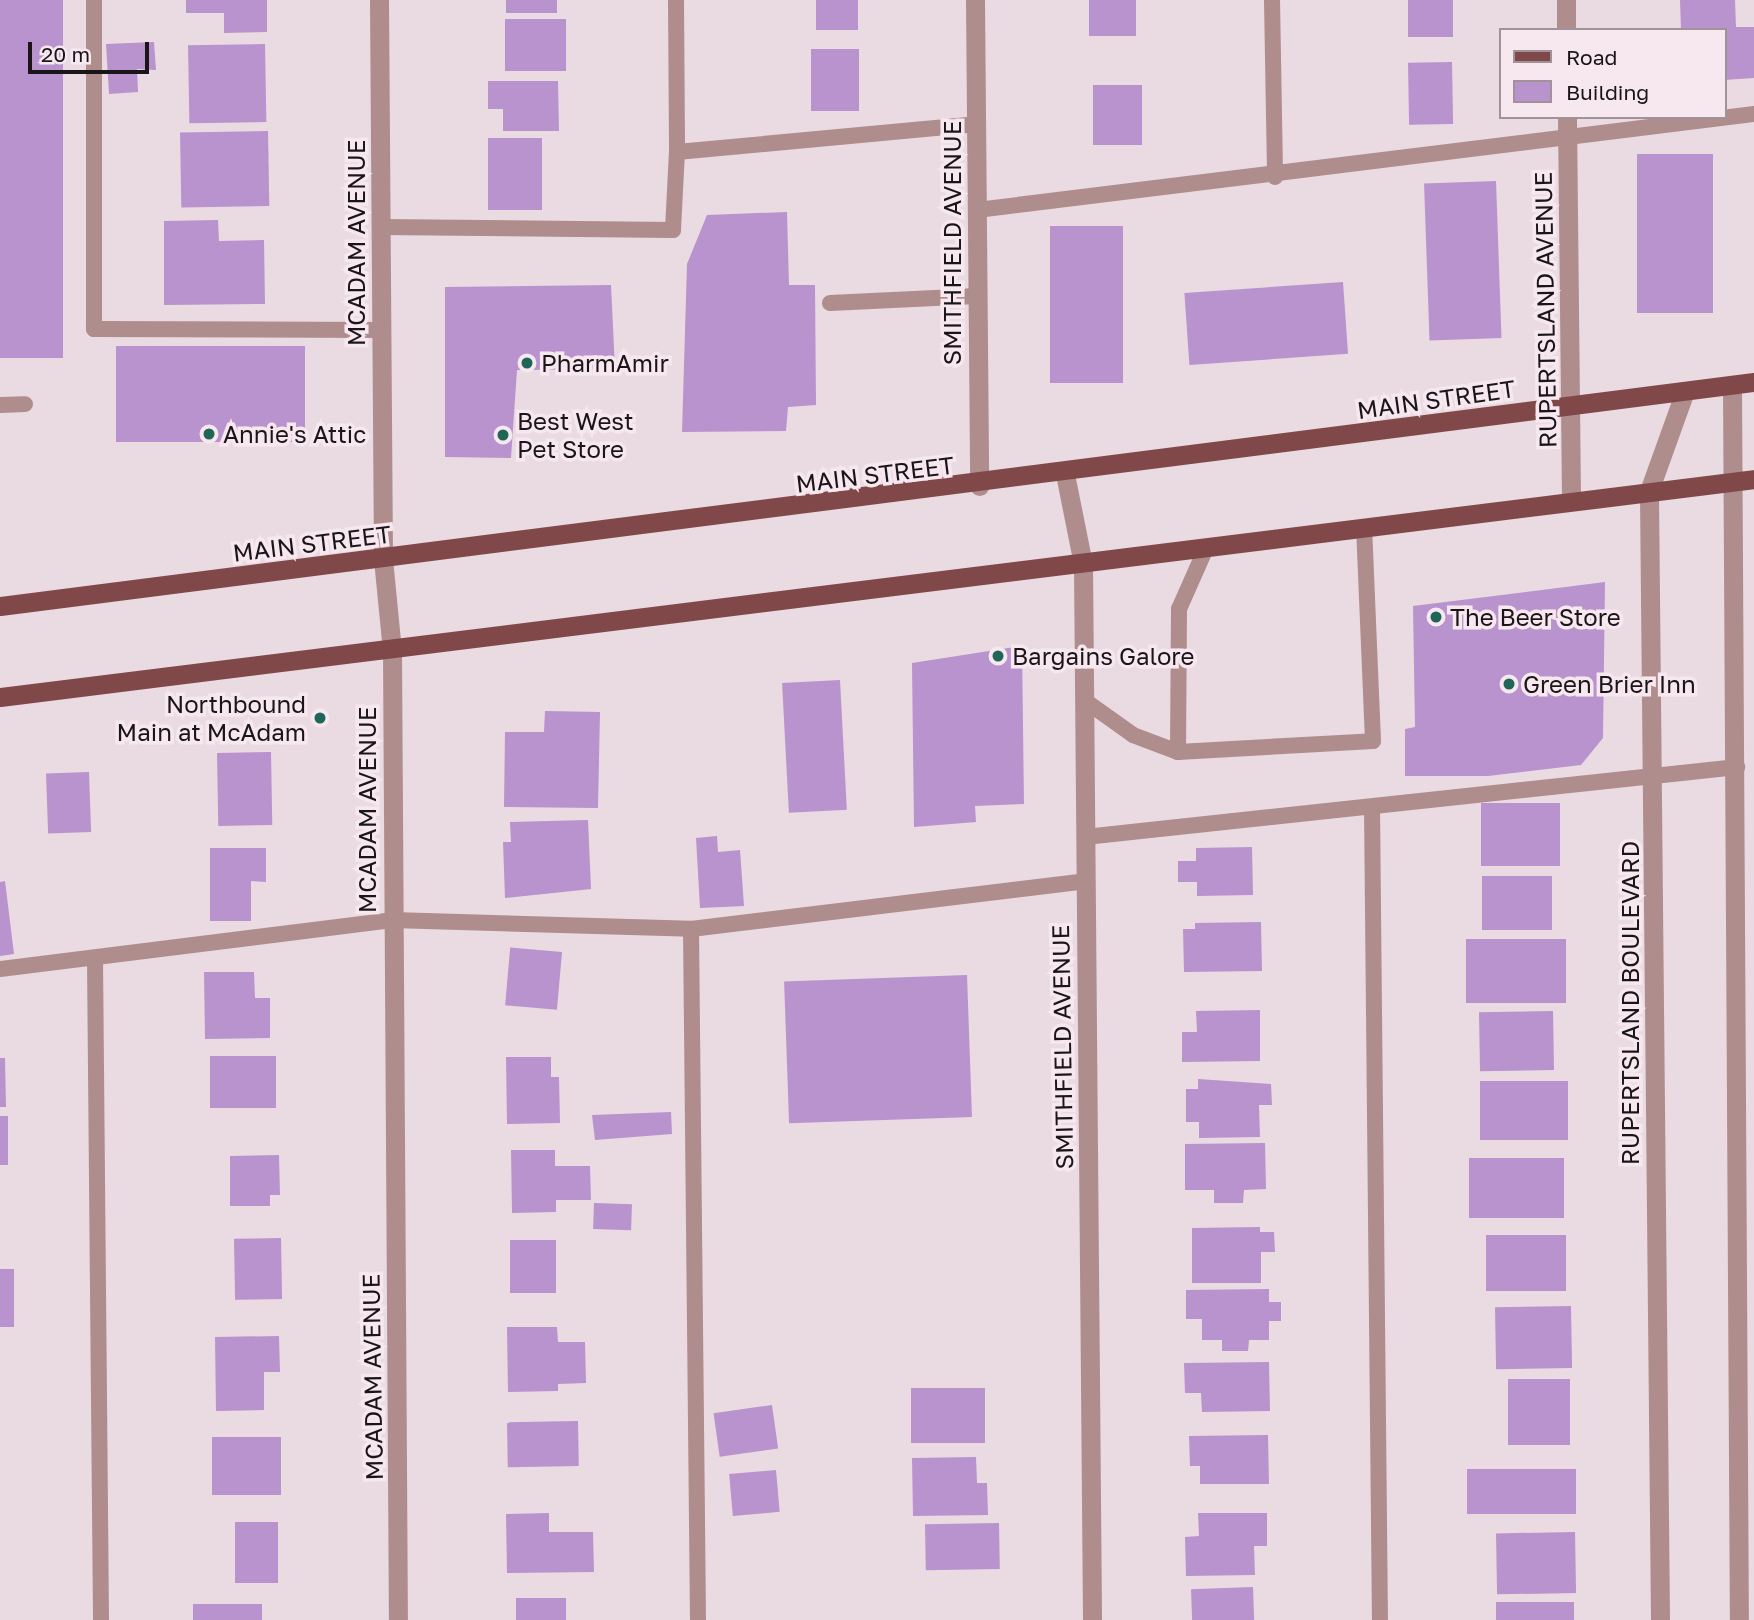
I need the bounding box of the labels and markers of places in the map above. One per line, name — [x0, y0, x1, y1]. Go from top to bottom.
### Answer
place label: PharmAmir — [541, 349, 669, 377]
marker: PharmAmir — [519, 355, 535, 371]
place label: Best West Pet Store — [517, 407, 634, 463]
place label: Annie's Attic — [223, 420, 366, 448]
marker: Annie's Attic — [201, 426, 217, 442]
marker: Best West Pet Store — [495, 427, 511, 443]
place label: The Beer Store — [1450, 603, 1621, 631]
marker: The Beer Store — [1428, 609, 1444, 625]
place label: Bargains Galore — [1012, 642, 1194, 670]
marker: Bargains Galore — [990, 648, 1006, 664]
place label: Green Brier Inn — [1523, 670, 1696, 698]
marker: Green Brier Inn — [1501, 676, 1517, 692]
place label: Northbound Main at McAdam — [117, 690, 306, 746]
marker: Northbound Main at McAdam — [312, 710, 328, 726]

